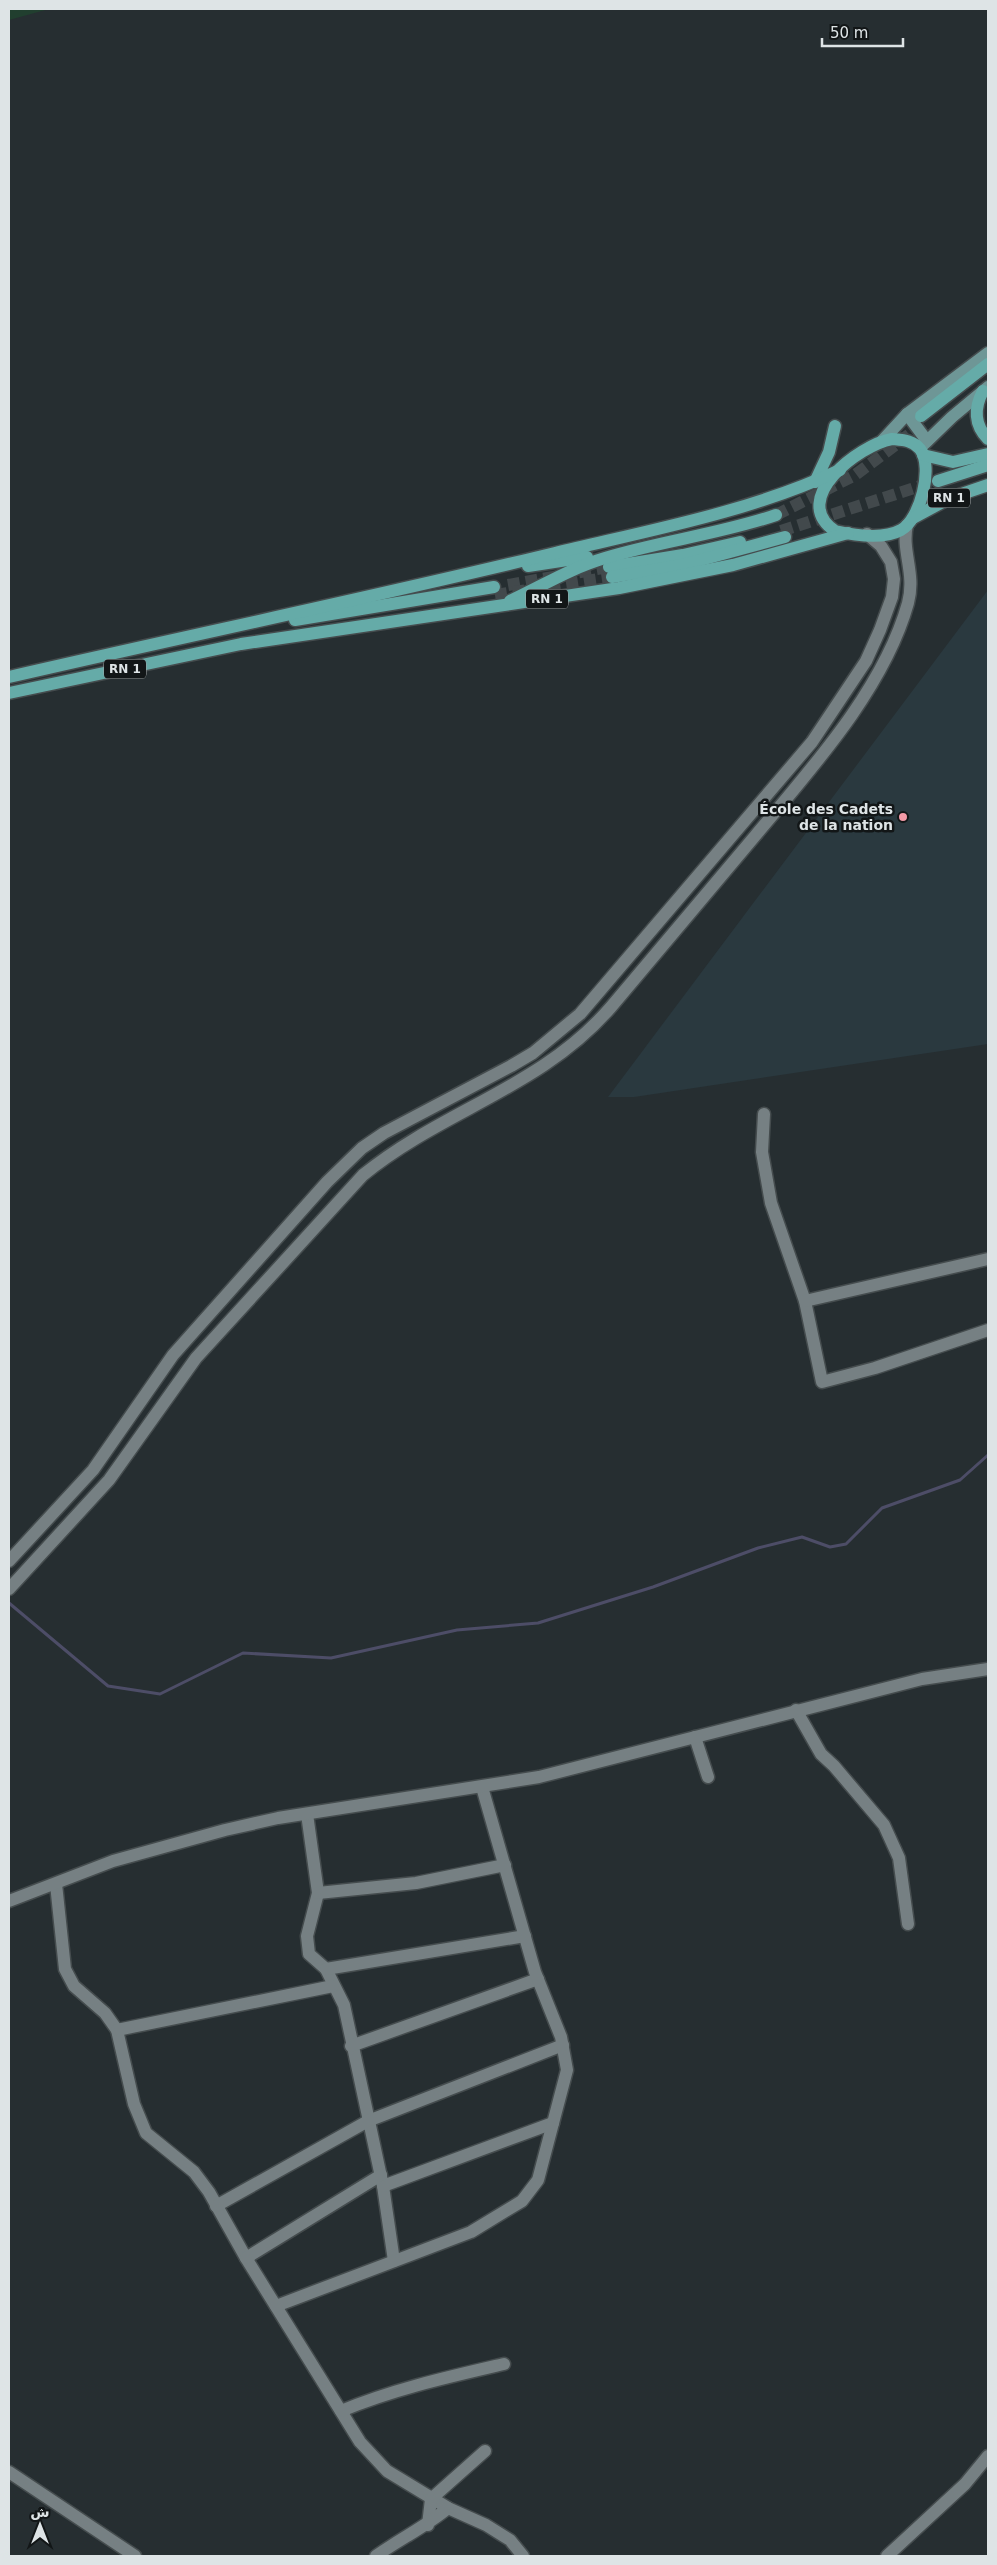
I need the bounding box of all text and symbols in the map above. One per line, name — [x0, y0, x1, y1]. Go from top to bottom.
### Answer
scale bar — [822, 15, 903, 47]
text: 50 m — [830, 24, 868, 42]
road number: RN 1 — [928, 488, 970, 508]
road number: RN 1 — [526, 590, 568, 608]
road number: RN 1 — [104, 660, 146, 679]
place label: École des Cadets de la nation — [759, 801, 893, 833]
marker: École des Cadets de la nation — [897, 811, 909, 823]
north arrow — [15, 2500, 65, 2550]
text: ش — [30, 2504, 50, 2520]

